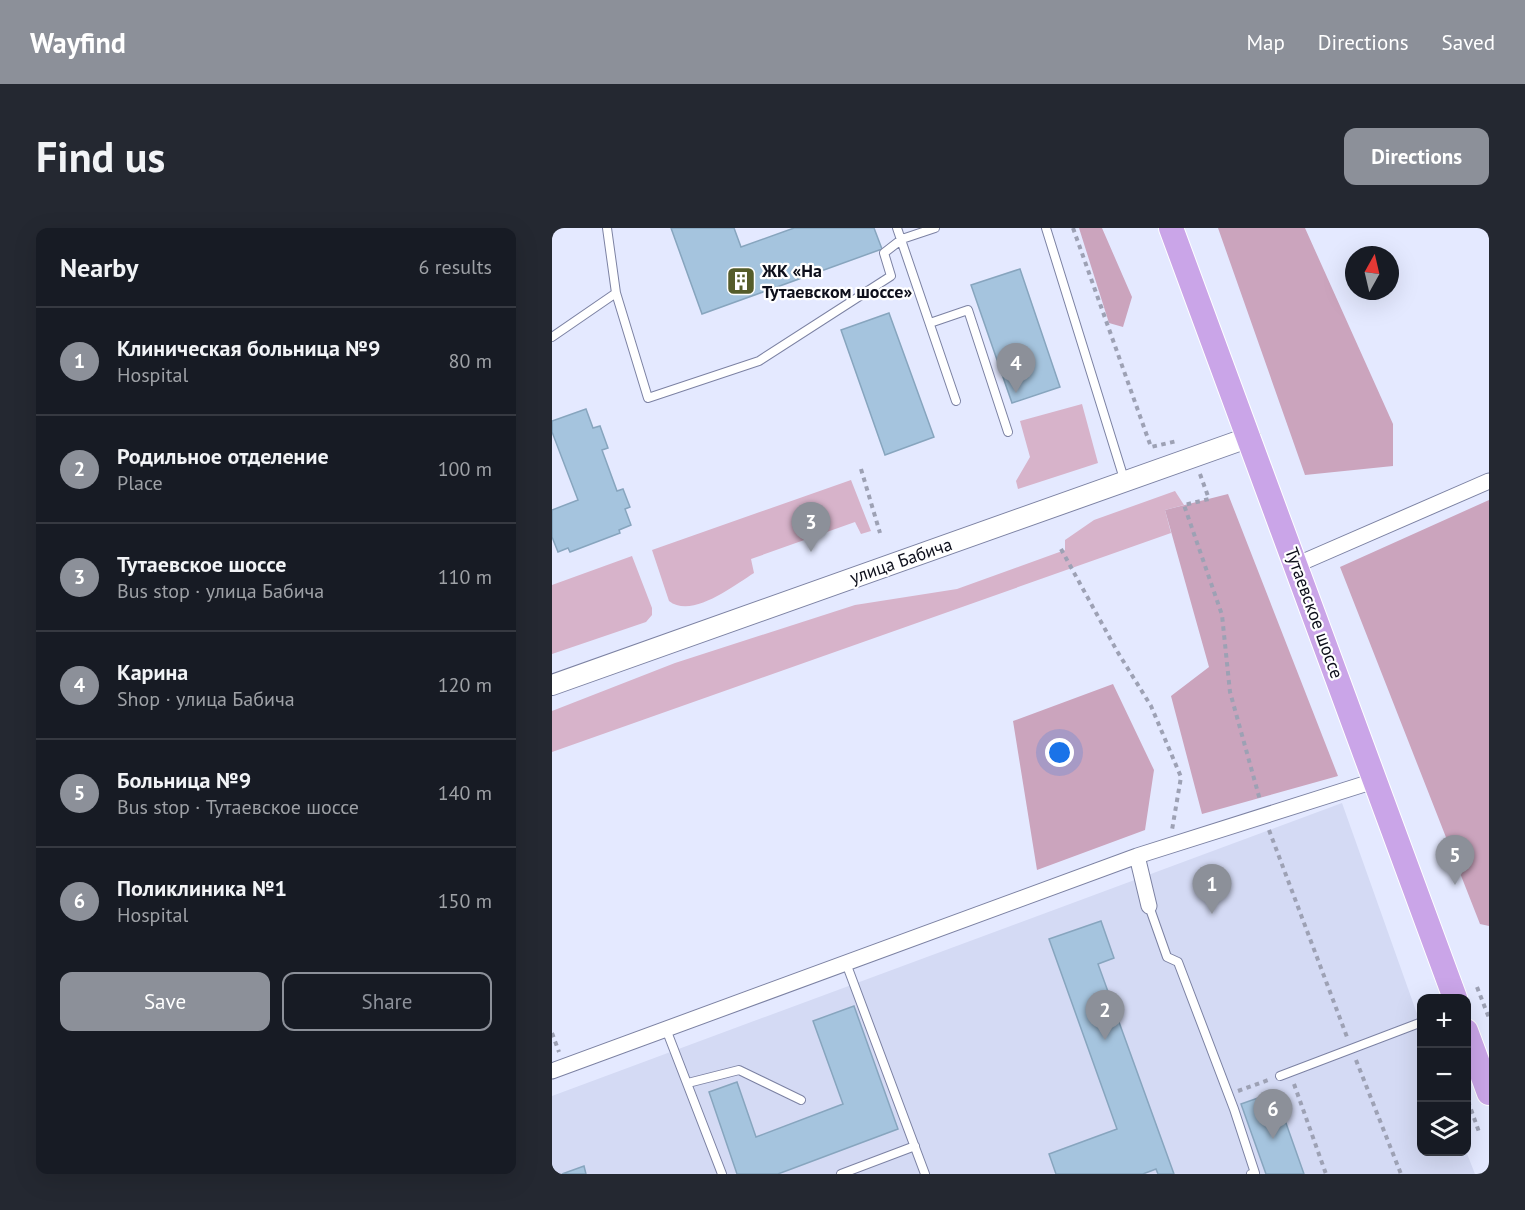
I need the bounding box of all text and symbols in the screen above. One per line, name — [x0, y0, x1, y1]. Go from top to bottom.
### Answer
text: Wayfind — [30, 24, 126, 61]
text: Map — [1246, 29, 1285, 56]
text: Directions — [1318, 29, 1409, 56]
text: Saved — [1442, 29, 1495, 56]
button: Directions — [1344, 128, 1489, 185]
text: Find us — [36, 129, 165, 184]
north arrow — [1345, 246, 1399, 300]
text: Nearby — [60, 251, 138, 284]
text: 6 results — [419, 254, 492, 280]
place label: ЖК «На Тутаевском шоссе» — [761, 259, 912, 303]
building icon: ЖК «На Тутаевском шоссе» — [725, 265, 757, 297]
text: Клиническая больница №9 — [117, 334, 380, 362]
pin: 4 — [996, 344, 1036, 393]
text: 1 — [74, 348, 85, 374]
text: 80 m — [449, 348, 492, 374]
text: Hospital — [117, 362, 188, 388]
text: Родильное отделение — [117, 442, 329, 470]
text: 2 — [74, 456, 85, 482]
text: 100 m — [438, 456, 492, 482]
text: Place — [117, 470, 163, 496]
pin: 3 — [792, 502, 830, 552]
street label: улица Бабича — [847, 532, 955, 589]
street label: Тутаевское шоссе — [1280, 544, 1349, 682]
text: Тутаевское шоссе — [117, 550, 286, 578]
text: 3 — [74, 564, 85, 590]
text: 110 m — [438, 564, 492, 590]
text: Bus stop · улица Бабича — [117, 578, 324, 604]
text: Карина — [117, 658, 188, 686]
text: 4 — [74, 672, 85, 698]
text: 120 m — [438, 672, 492, 698]
text: Shop · улица Бабича — [117, 686, 295, 712]
your location — [1045, 738, 1074, 767]
text: Больница №9 — [117, 766, 251, 794]
text: 5 — [74, 780, 85, 806]
text: 140 m — [438, 780, 492, 806]
text: Bus stop · Тутаевское шоссе — [117, 794, 359, 820]
pin: 5 — [1436, 836, 1474, 885]
pin: 1 — [1192, 864, 1232, 914]
text: Поликлиника №1 — [117, 874, 287, 902]
text: 6 — [74, 888, 85, 914]
text: 150 m — [438, 888, 492, 914]
text: Hospital — [117, 902, 188, 928]
button: Save — [60, 972, 270, 1031]
button: Share — [282, 972, 492, 1031]
pin: 2 — [1086, 990, 1124, 1040]
map controls — [1417, 994, 1471, 1156]
button: + — [1417, 994, 1471, 1048]
button: − — [1417, 1048, 1471, 1102]
pin: 6 — [1254, 1090, 1292, 1139]
button: layers — [1417, 1102, 1471, 1156]

